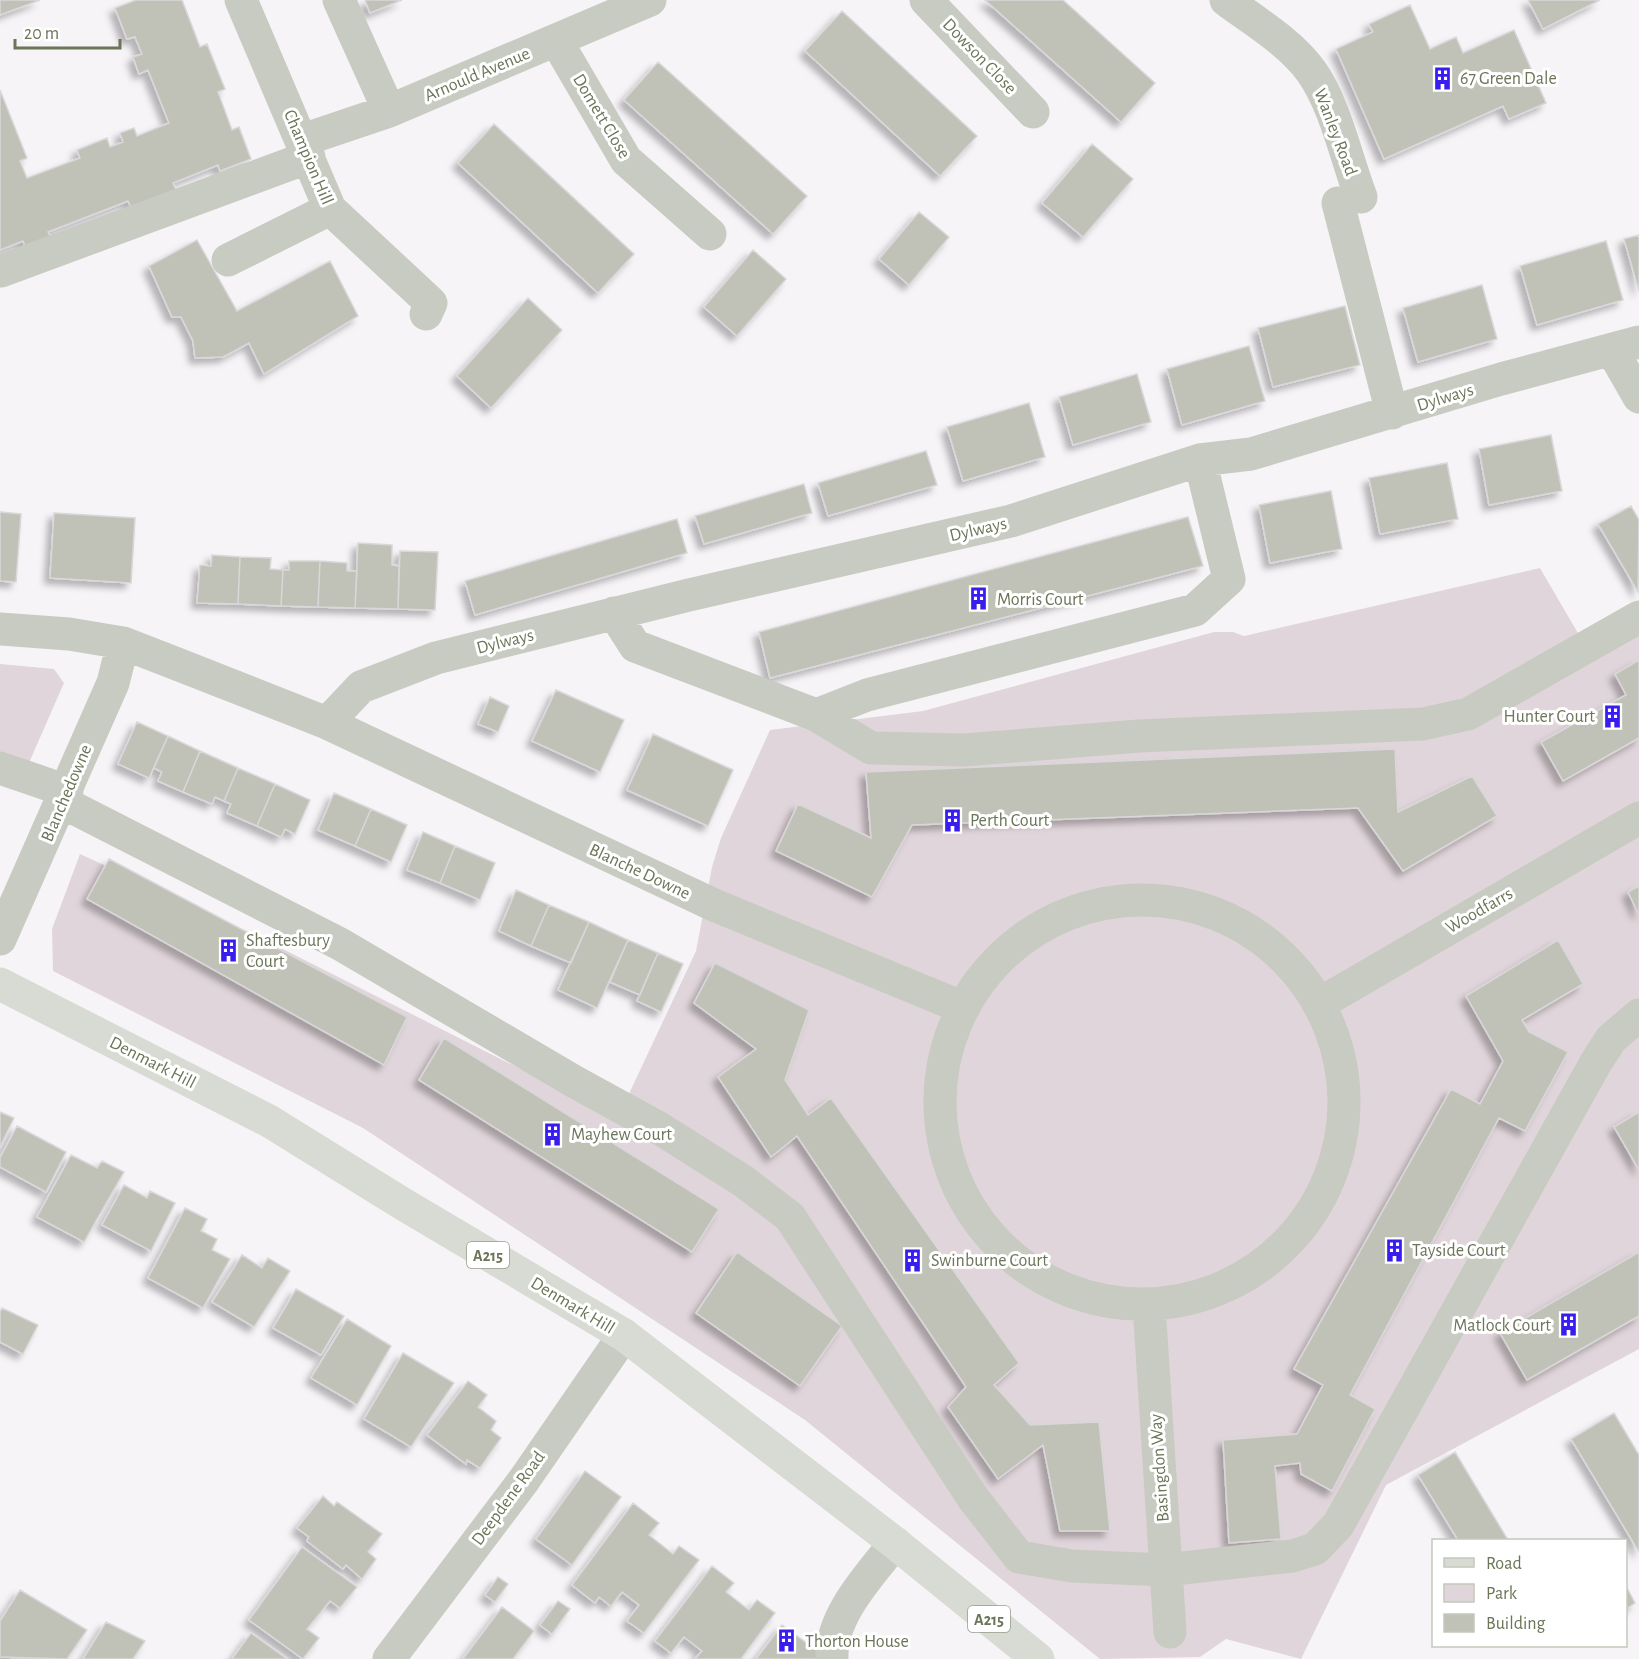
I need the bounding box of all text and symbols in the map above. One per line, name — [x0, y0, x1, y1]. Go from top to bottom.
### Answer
scale bar — [15, 12, 120, 50]
street label: Dowson Close — [939, 15, 1020, 98]
text: 20 m — [24, 25, 59, 43]
street label: Arnould Avenue — [422, 45, 533, 105]
building icon: 67 Green Dale — [1429, 65, 1455, 91]
place label: 67 Green Dale — [1460, 70, 1557, 88]
street label: Domett Close — [569, 71, 633, 162]
street label: Wanley Road — [1310, 86, 1360, 178]
street label: Champion Hill — [280, 107, 336, 208]
street label: Dylways — [1415, 381, 1476, 415]
street label: Dylways — [948, 515, 1009, 545]
building icon: Morris Court — [966, 586, 992, 612]
place label: Morris Court — [997, 591, 1084, 609]
street label: Dylways — [475, 626, 536, 658]
building icon: Hunter Court — [1600, 703, 1626, 729]
place label: Hunter Court — [1504, 708, 1595, 726]
street label: Blanchedowne — [38, 742, 95, 845]
building icon: Perth Court — [939, 807, 965, 833]
place label: Perth Court — [970, 812, 1049, 830]
street label: Blanche Downe — [586, 841, 693, 903]
street label: Woodfarrs — [1443, 885, 1516, 937]
place label: Shaftesbury Court — [246, 932, 330, 971]
building icon: Shaftesbury Court — [215, 937, 241, 963]
street label: Denmark Hill — [107, 1034, 199, 1092]
building icon: Mayhew Court — [540, 1121, 566, 1147]
place label: Mayhew Court — [571, 1126, 672, 1144]
building icon: Tayside Court — [1381, 1237, 1407, 1263]
road number: A215 — [467, 1242, 509, 1268]
place label: Tayside Court — [1412, 1242, 1506, 1260]
building icon: Swinburne Court — [900, 1247, 926, 1273]
place label: Swinburne Court — [931, 1252, 1048, 1270]
street label: Denmark Hill — [528, 1274, 617, 1338]
building icon: Matlock Court — [1556, 1312, 1582, 1338]
place label: Matlock Court — [1453, 1317, 1551, 1335]
street label: Basingdon Way — [1147, 1413, 1173, 1523]
street label: Deepdene Road — [469, 1448, 549, 1549]
legend — [1432, 1539, 1627, 1647]
text: Road — [1486, 1555, 1522, 1573]
text: Park — [1486, 1585, 1518, 1603]
road number: A215 — [968, 1606, 1010, 1632]
text: Building — [1486, 1615, 1546, 1633]
building icon: Thorton House — [774, 1628, 800, 1654]
place label: Thorton House — [805, 1633, 909, 1651]

